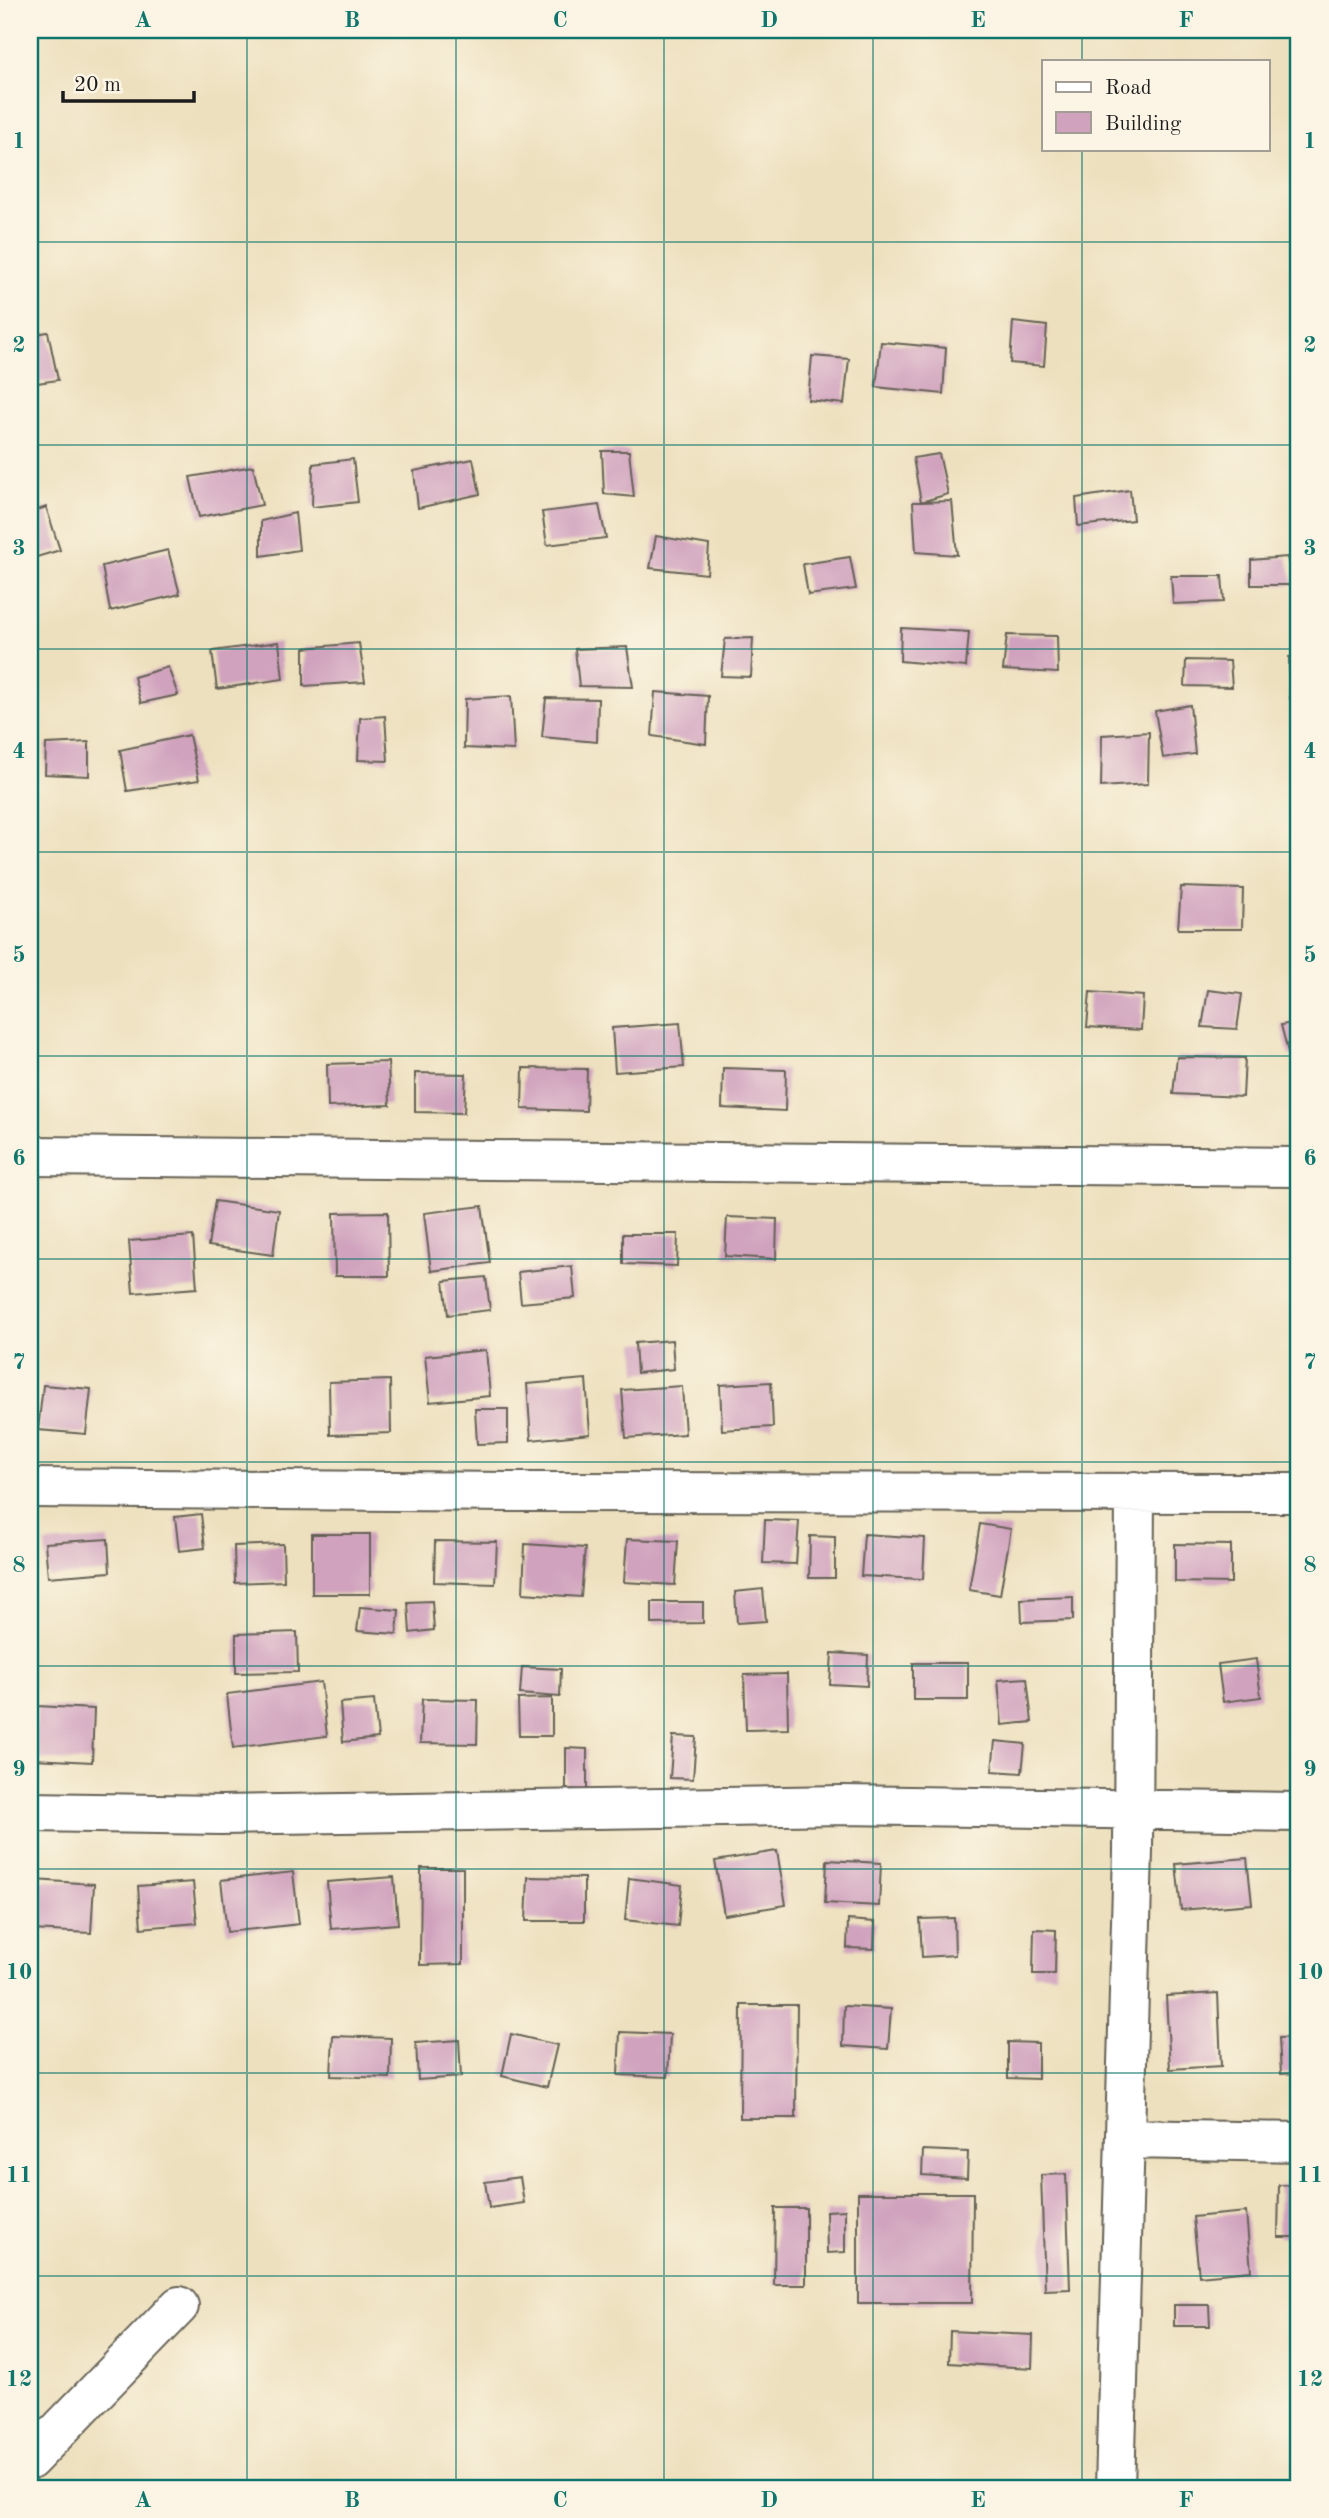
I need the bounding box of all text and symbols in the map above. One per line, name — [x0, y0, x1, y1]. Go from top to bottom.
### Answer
text: A — [134, 9, 152, 32]
text: B — [344, 9, 360, 32]
text: C — [552, 9, 568, 32]
text: D — [760, 9, 778, 32]
text: E — [970, 9, 986, 32]
text: F — [1178, 9, 1194, 32]
scale bar — [63, 60, 194, 104]
legend — [1042, 60, 1270, 150]
text: 20 m — [74, 75, 121, 96]
text: Road — [1105, 78, 1152, 99]
text: Building — [1105, 114, 1182, 135]
text: 1 — [12, 130, 26, 153]
text: 1 — [1303, 130, 1317, 153]
text: 2 — [12, 334, 26, 357]
text: 2 — [1303, 334, 1317, 357]
text: 3 — [12, 537, 26, 560]
text: 3 — [1303, 537, 1317, 560]
text: 4 — [12, 740, 26, 763]
text: 4 — [1303, 740, 1317, 763]
text: 5 — [12, 944, 26, 967]
text: 5 — [1303, 944, 1317, 967]
text: 6 — [12, 1147, 26, 1170]
text: 6 — [1303, 1147, 1317, 1170]
text: 7 — [12, 1351, 26, 1374]
text: 7 — [1303, 1351, 1317, 1374]
text: 8 — [12, 1554, 26, 1577]
text: 8 — [1303, 1554, 1317, 1577]
text: 9 — [12, 1758, 26, 1781]
text: 9 — [1303, 1758, 1317, 1781]
text: 10 — [6, 1961, 32, 1984]
text: 10 — [1297, 1961, 1323, 1984]
text: 11 — [6, 2164, 32, 2187]
text: 11 — [1297, 2164, 1323, 2187]
text: 12 — [6, 2368, 32, 2391]
text: 12 — [1297, 2368, 1323, 2391]
text: A — [134, 2489, 152, 2512]
text: B — [344, 2489, 360, 2512]
text: C — [552, 2489, 568, 2512]
text: D — [760, 2489, 778, 2512]
text: E — [970, 2489, 986, 2512]
text: F — [1178, 2489, 1194, 2512]

